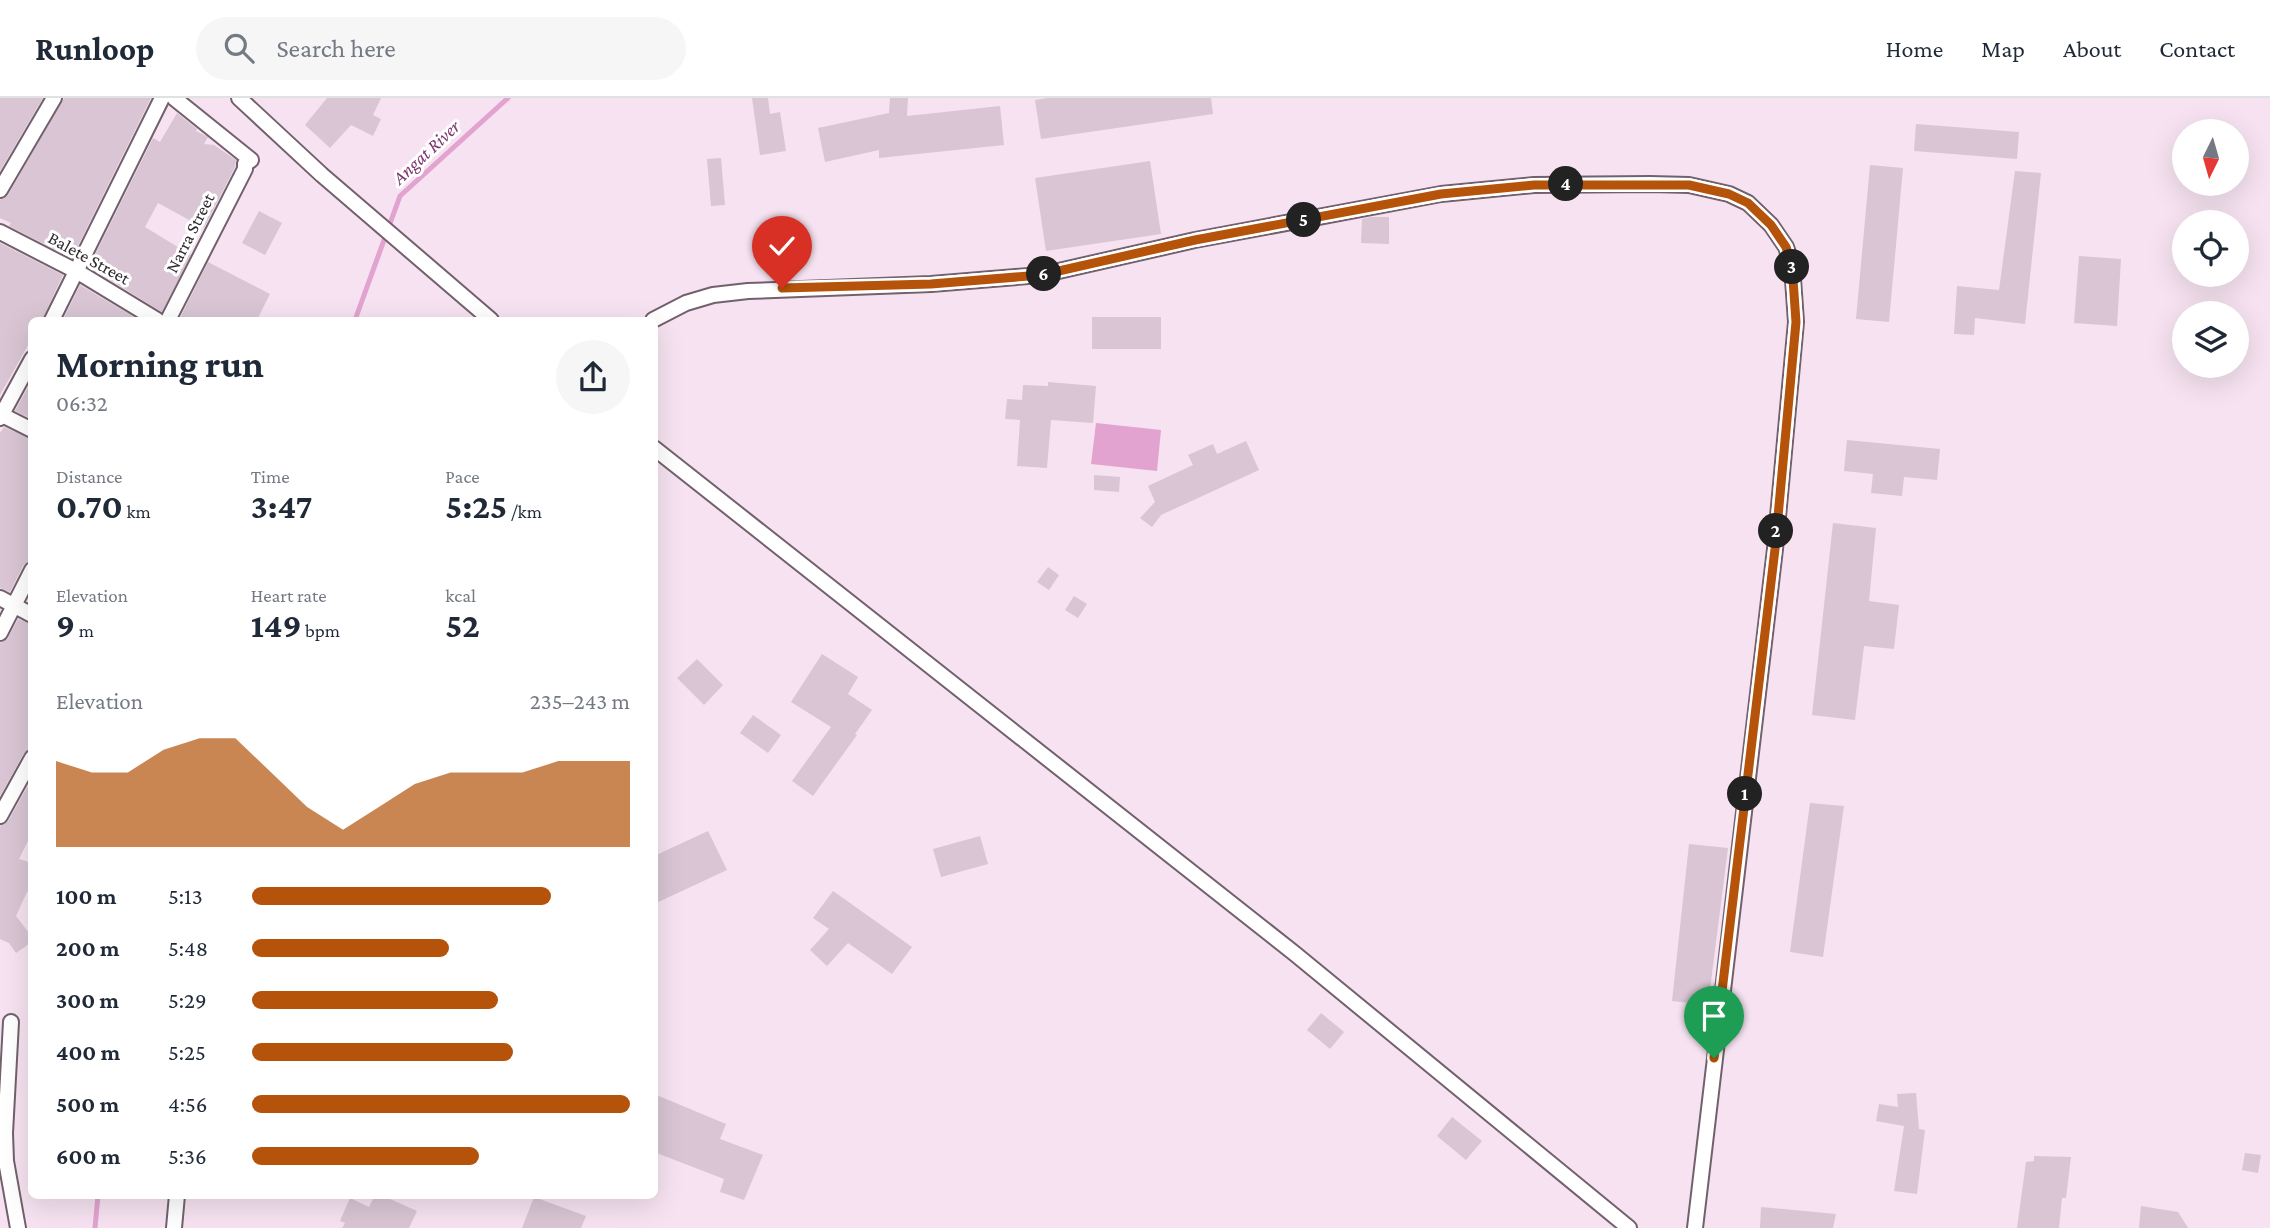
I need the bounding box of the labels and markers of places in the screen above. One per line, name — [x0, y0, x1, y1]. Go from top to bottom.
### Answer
pin: 4 — [1548, 166, 1584, 202]
pin: 5 — [1286, 202, 1322, 238]
pin — [752, 216, 812, 288]
pin: 3 — [1774, 250, 1810, 284]
pin: 6 — [1026, 256, 1062, 292]
pin: 2 — [1758, 514, 1794, 548]
pin: 1 — [1728, 776, 1762, 812]
pin — [1684, 986, 1744, 1058]

